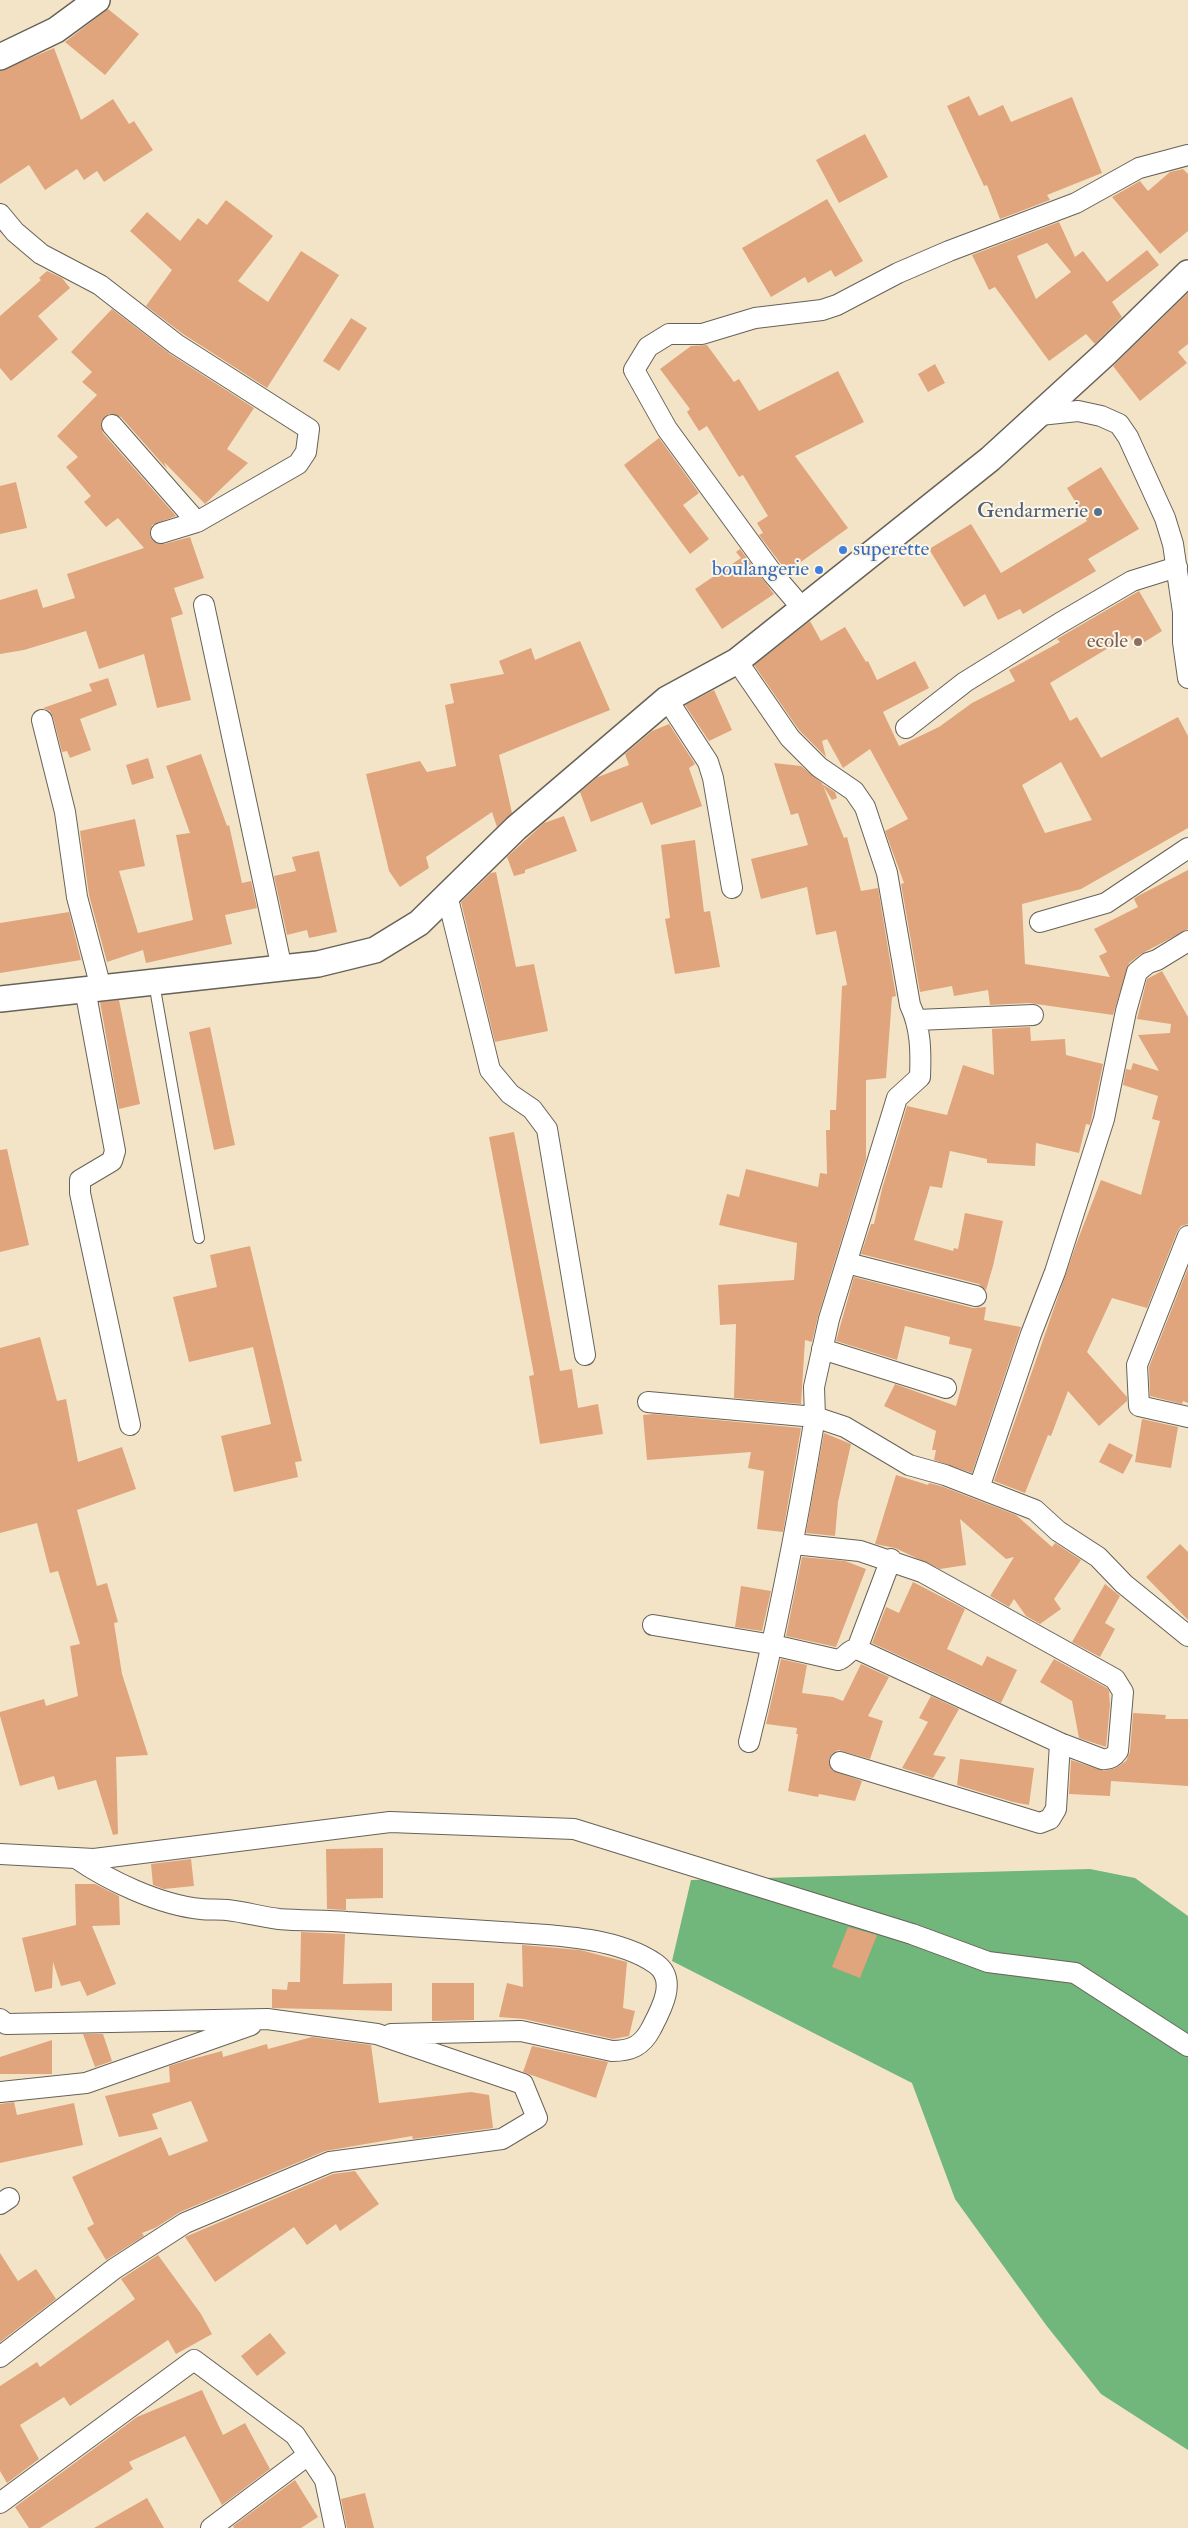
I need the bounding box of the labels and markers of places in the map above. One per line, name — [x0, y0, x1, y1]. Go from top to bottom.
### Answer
place label: Gendarmerie — [977, 499, 1088, 525]
marker: Gendarmerie — [1092, 506, 1104, 518]
place label: superette — [853, 537, 929, 563]
marker: superette — [837, 544, 849, 556]
place label: boulangerie — [712, 557, 809, 583]
marker: boulangerie — [813, 564, 825, 576]
place label: ecole — [1087, 629, 1128, 655]
marker: ecole — [1132, 636, 1144, 648]

